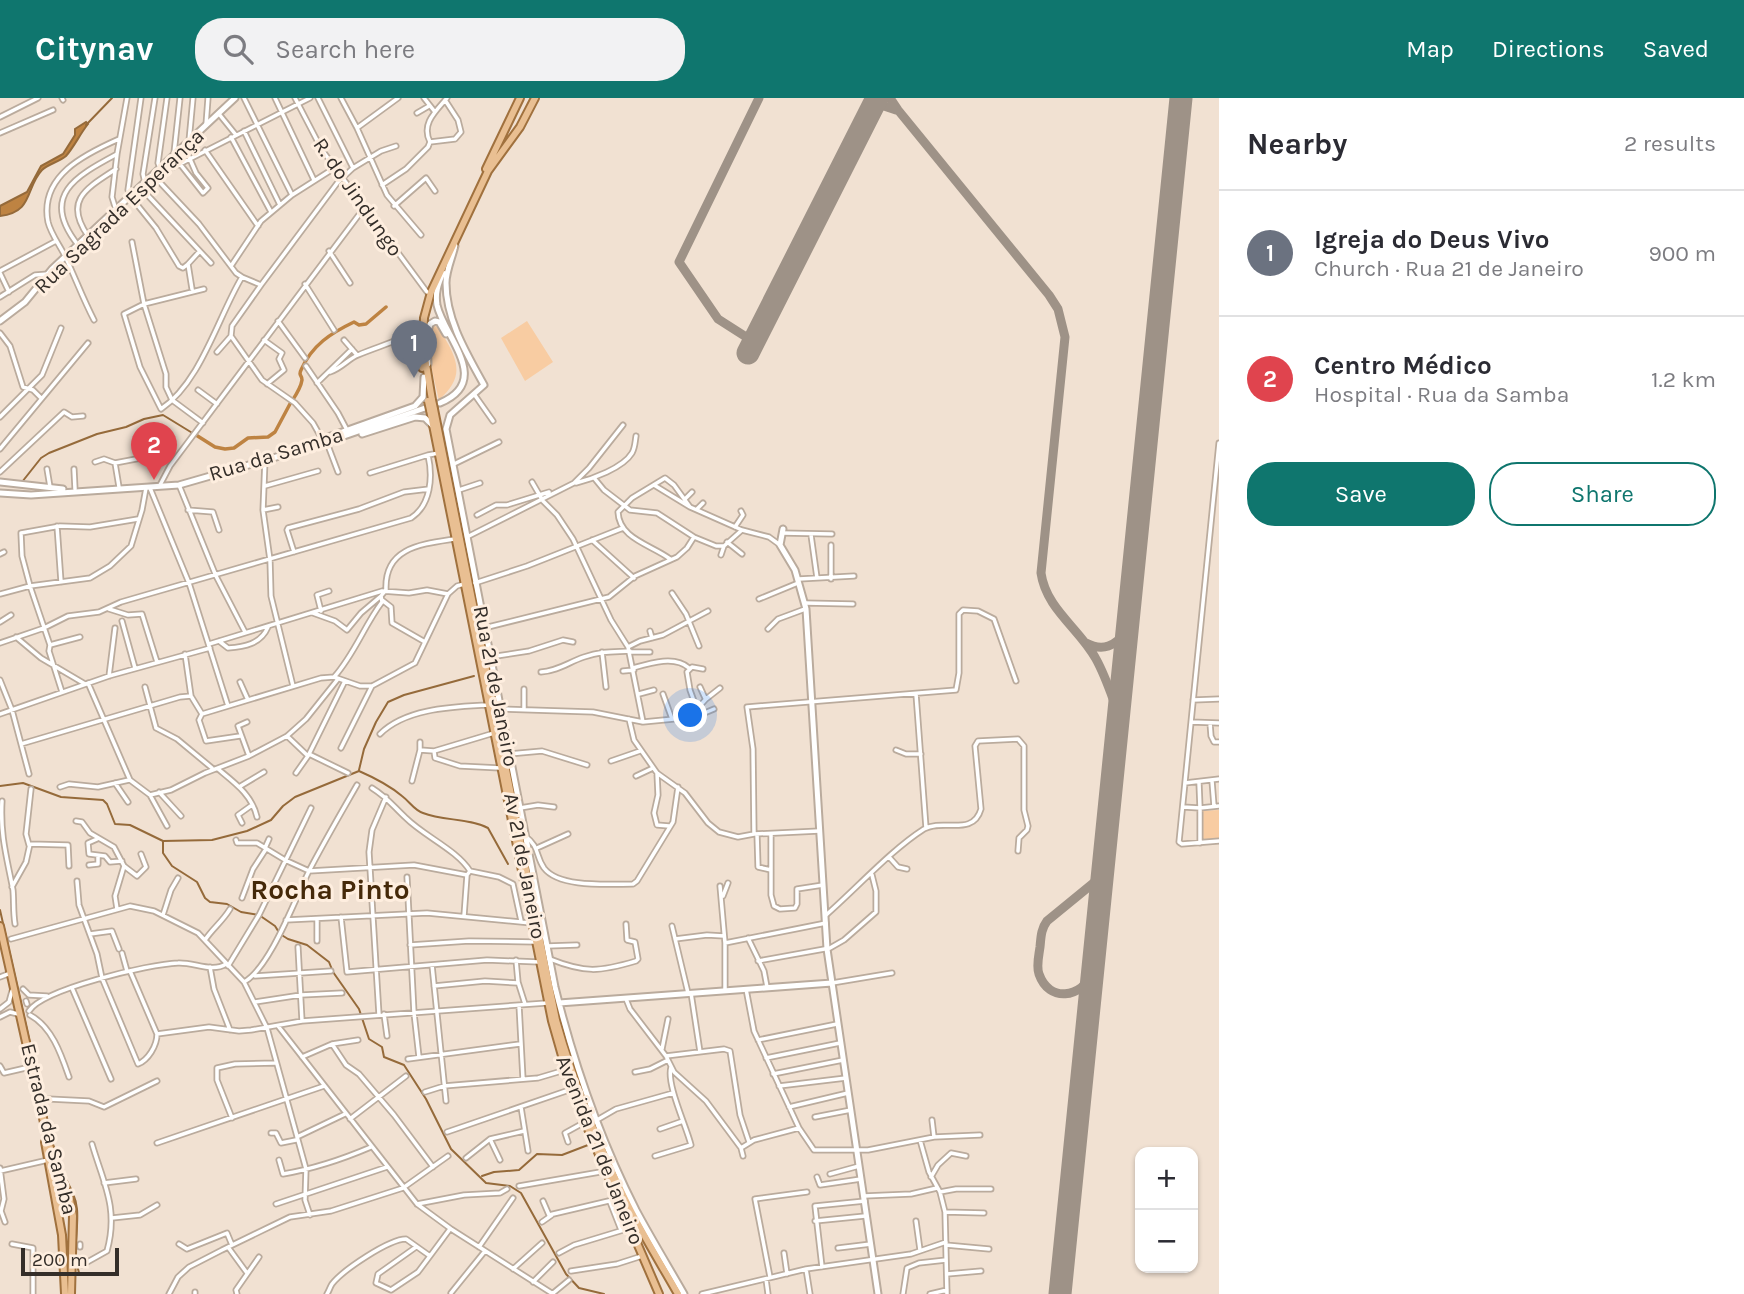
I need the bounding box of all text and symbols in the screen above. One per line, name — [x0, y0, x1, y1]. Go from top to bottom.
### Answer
search box — [195, 18, 685, 81]
text: Citynav — [35, 30, 153, 68]
icon: search — [219, 30, 257, 68]
text: Search here — [275, 34, 415, 65]
text: Map — [1406, 35, 1454, 63]
text: Directions — [1492, 35, 1605, 63]
text: Saved — [1643, 35, 1709, 63]
street label: Rua Sagrada Esperança — [29, 124, 209, 298]
text: Nearby — [1247, 126, 1347, 162]
text: 2 results — [1624, 130, 1716, 157]
street label: R. do Jindungo — [308, 133, 408, 261]
text: Igreja do Deus Vivo — [1314, 224, 1549, 255]
text: 1 — [1266, 240, 1274, 267]
text: 900 m — [1648, 240, 1716, 267]
text: Church · Rua 21 de Janeiro — [1314, 255, 1584, 282]
pin: 1 — [391, 320, 437, 378]
text: Centro Médico — [1314, 350, 1492, 381]
text: 2 — [1263, 366, 1277, 393]
text: 1.2 km — [1651, 366, 1716, 393]
text: Hospital · Rua da Samba — [1314, 381, 1569, 408]
pin: 2 — [131, 422, 177, 480]
street label: Rua da Samba — [206, 422, 346, 486]
button: Save — [1247, 462, 1475, 526]
button: Share — [1489, 462, 1716, 526]
street label: Rua 21 de Janeiro — [469, 604, 523, 768]
your location — [673, 698, 707, 732]
street label: Av 21 de Janeiro — [499, 791, 551, 941]
district label: Rocha Pinto — [250, 873, 410, 906]
street label: Estrada da Samba — [16, 1041, 82, 1217]
street label: Avenida 21 de Janeiro — [551, 1052, 649, 1248]
map controls — [1135, 1147, 1198, 1273]
button: + — [1135, 1147, 1198, 1210]
button: − — [1135, 1210, 1198, 1273]
scale bar — [21, 1245, 119, 1277]
text: 200 m — [32, 1249, 88, 1271]

